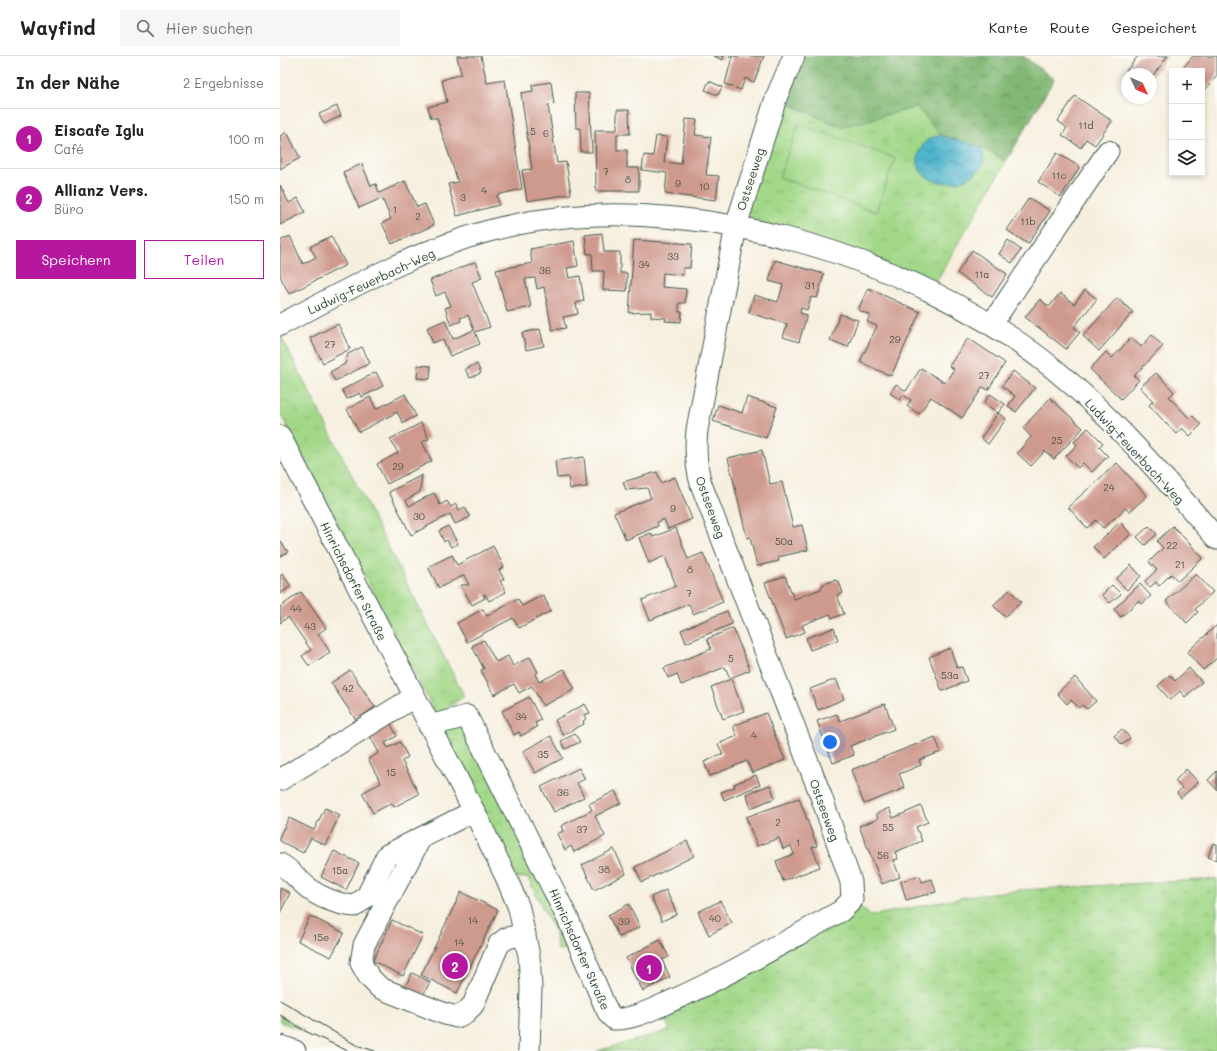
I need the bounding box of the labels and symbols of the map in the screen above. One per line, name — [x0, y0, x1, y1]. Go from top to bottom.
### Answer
north arrow — [1121, 68, 1157, 104]
house number: 11d — [1078, 118, 1094, 132]
house number: 5 — [530, 124, 536, 138]
house number: 6 — [543, 126, 549, 140]
street label: Ostseeweg — [732, 146, 768, 212]
house number: 7 — [603, 164, 609, 178]
house number: 11c — [1052, 168, 1067, 182]
house number: 8 — [625, 172, 631, 186]
house number: 9 — [675, 176, 681, 190]
house number: 10 — [699, 179, 709, 193]
house number: 4 — [481, 183, 487, 197]
house number: 3 — [460, 190, 466, 204]
house number: 1 — [393, 202, 397, 216]
house number: 2 — [415, 209, 421, 223]
house number: 11b — [1020, 214, 1036, 228]
street label: Ludwig-Feuerbach-Weg — [305, 244, 437, 318]
house number: 33 — [667, 249, 679, 263]
house number: 34 — [638, 257, 650, 271]
house number: 36 — [539, 263, 551, 277]
house number: 11a — [974, 267, 990, 281]
house number: 31 — [805, 278, 815, 292]
house number: 29 — [889, 332, 901, 346]
house number: 27 — [324, 337, 336, 351]
house number: 27 — [978, 368, 990, 382]
street label: Ludwig-Feuerbach-Weg — [1082, 395, 1188, 507]
house number: 25 — [1051, 433, 1063, 447]
house number: 29 — [392, 459, 404, 473]
street label: Ostseeweg — [692, 474, 730, 540]
house number: 24 — [1103, 480, 1115, 494]
house number: 9 — [670, 501, 676, 515]
house number: 30 — [413, 509, 425, 523]
street label: Hinrichsdorfer Straße — [317, 519, 391, 643]
house number: 50a — [775, 534, 793, 548]
house number: 22 — [1166, 538, 1178, 552]
house number: 21 — [1175, 557, 1185, 571]
house number: 8 — [687, 562, 693, 576]
house number: 7 — [686, 586, 692, 600]
house number: 44 — [290, 601, 302, 615]
house number: 43 — [304, 619, 316, 633]
house number: 5 — [728, 651, 734, 665]
house number: 53a — [941, 668, 959, 682]
house number: 42 — [342, 681, 354, 695]
house number: 34 — [515, 709, 527, 723]
house number: 4 — [751, 728, 757, 742]
your location — [820, 732, 840, 752]
house number: 35 — [537, 747, 549, 761]
house number: 15 — [386, 765, 396, 779]
street label: Ostseeweg — [806, 777, 844, 843]
house number: 36 — [557, 785, 569, 799]
house number: 2 — [775, 815, 781, 829]
house number: 55 — [882, 820, 894, 834]
house number: 37 — [576, 822, 588, 836]
house number: 1 — [796, 835, 800, 849]
house number: 56 — [877, 848, 889, 862]
house number: 38 — [598, 862, 610, 876]
house number: 15a — [332, 863, 348, 877]
street label: Hinrichsdorfer Straße — [546, 886, 614, 1012]
house number: 40 — [709, 911, 721, 925]
house number: 14 — [468, 913, 478, 927]
house number: 39 — [618, 914, 630, 928]
house number: 15e — [313, 930, 329, 944]
house number: 14 — [454, 935, 464, 949]
pin: 2 — [442, 951, 468, 981]
pin: 1 — [636, 953, 662, 983]

